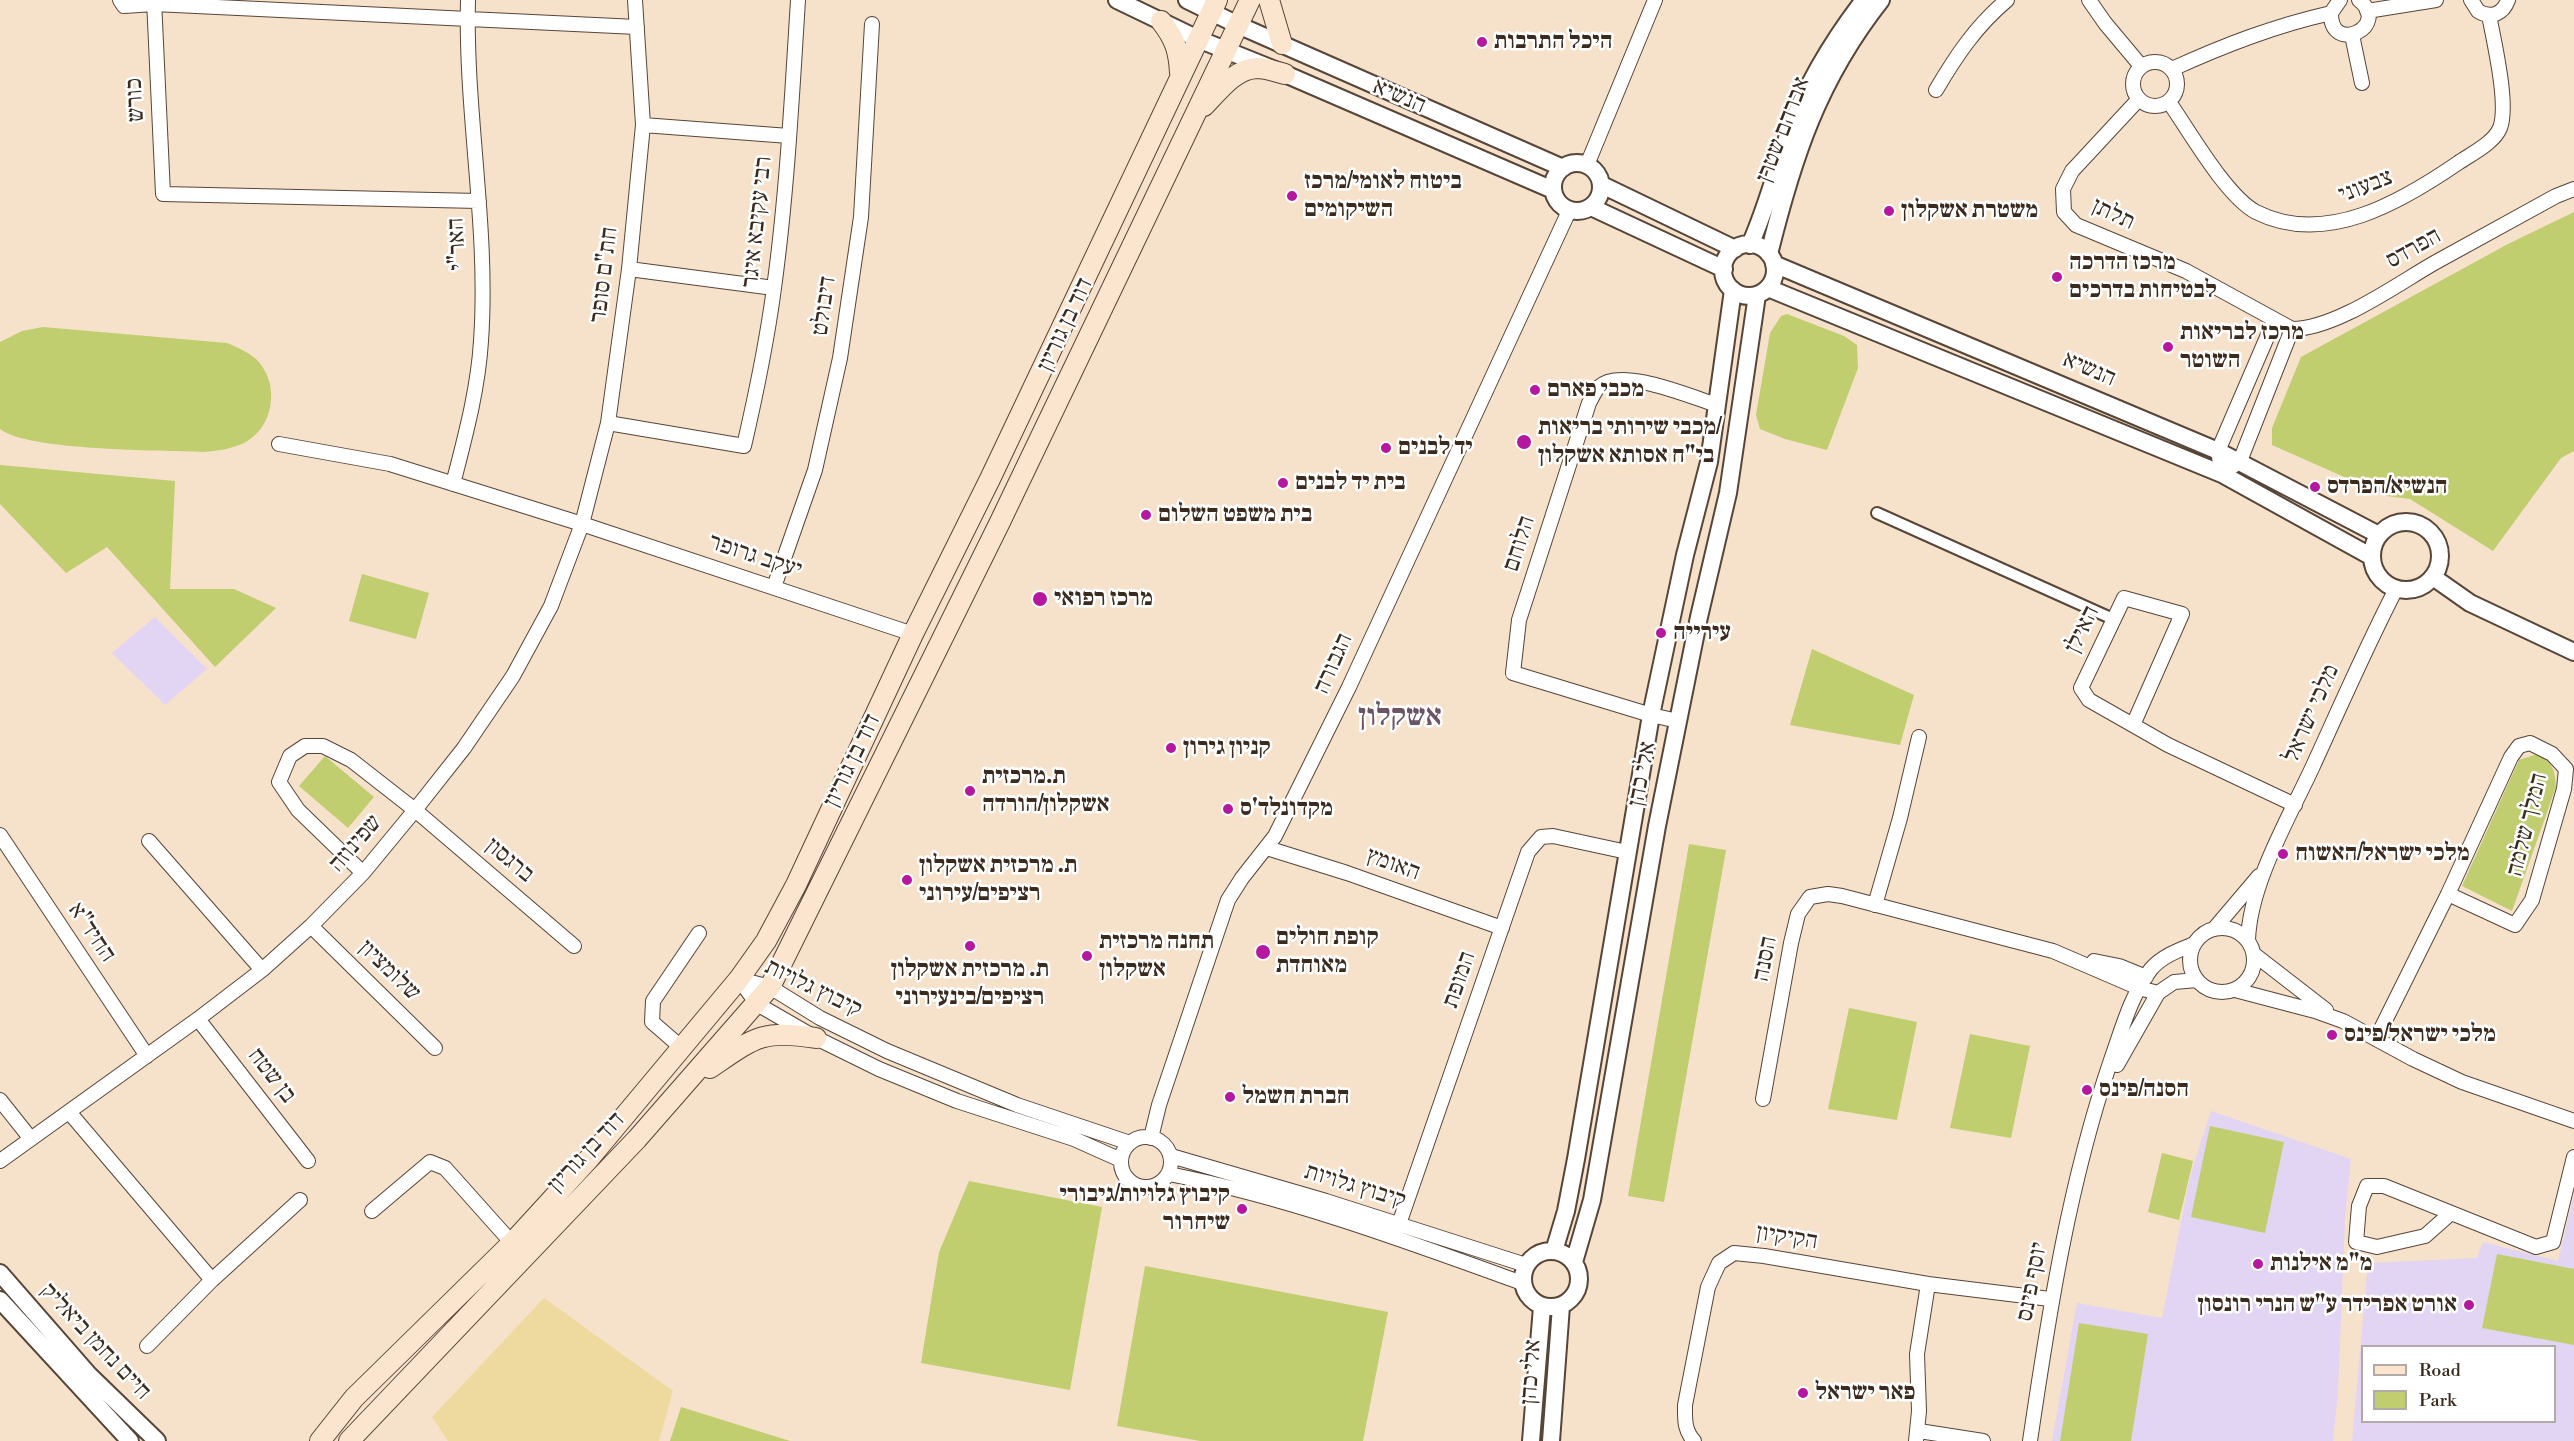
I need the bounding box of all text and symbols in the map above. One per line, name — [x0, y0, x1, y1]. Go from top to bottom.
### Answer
place label: היכל התרבות — [1494, 28, 1612, 56]
marker: היכל התרבות — [1475, 35, 1489, 49]
street label: הנשיא — [1368, 73, 1430, 121]
street label: אברהם שטרן — [1751, 73, 1817, 187]
street label: כורש — [120, 77, 152, 123]
street label: רבי עקיבא איגר — [737, 155, 779, 289]
street label: צבעוני — [2335, 164, 2397, 210]
place label: ביטוח לאומי/מרכז השיקומים — [1304, 168, 1462, 224]
marker: ביטוח לאומי/מרכז השיקומים — [1285, 189, 1299, 203]
street label: תלתן — [2087, 193, 2139, 237]
place label: משטרת אשקלון — [1901, 197, 2038, 225]
marker: משטרת אשקלון — [1882, 204, 1896, 218]
street label: האר"י — [442, 217, 474, 271]
street label: הפרדס — [2381, 222, 2447, 276]
street label: חת"ם סופר — [585, 225, 625, 325]
place label: מרכז הדרכה לבטיחות בדרכים — [2069, 249, 2217, 305]
marker: מרכז הדרכה לבטיחות בדרכים — [2050, 270, 2064, 284]
street label: דיבולט — [807, 274, 843, 338]
street label: דוד בן גוריון — [1032, 274, 1100, 376]
place label: מרכז לבריאות השוטר — [2180, 319, 2304, 375]
marker: מרכז לבריאות השוטר — [2161, 340, 2175, 354]
street label: הנשיא — [2058, 346, 2120, 394]
place label: מכבי פארם — [1547, 376, 1644, 404]
marker: מכבי פארם — [1528, 383, 1542, 397]
place label: מכבי שירותי בריאות/ בי"ח אסותא אשקלון — [1538, 414, 1721, 470]
marker: מכבי שירותי בריאות/ בי"ח אסותא אשקלון — [1515, 433, 1533, 451]
place label: יד לבנים — [1398, 434, 1473, 462]
marker: יד לבנים — [1379, 441, 1393, 455]
place label: בית יד לבנים — [1295, 469, 1406, 497]
place label: הנשיא/הפרדס — [2327, 473, 2448, 501]
marker: בית יד לבנים — [1276, 476, 1290, 490]
marker: הנשיא/הפרדס — [2308, 480, 2322, 494]
place label: בית משפט השלום — [1158, 501, 1312, 529]
marker: בית משפט השלום — [1139, 508, 1153, 522]
street label: הלוחם — [1498, 513, 1542, 575]
street label: יעקב גרופר — [705, 528, 805, 586]
place label: מרכז רפואי — [1054, 585, 1153, 613]
marker: מרכז רפואי — [1031, 590, 1049, 608]
street label: האילן — [2059, 602, 2107, 658]
place label: עירייה — [1673, 619, 1731, 647]
marker: עירייה — [1654, 626, 1668, 640]
street label: הגבורה — [1308, 629, 1360, 699]
street label: מלכי ישראל — [2278, 660, 2346, 768]
district label: אשקלון — [1358, 700, 1442, 736]
street label: דוד בן גוריון — [818, 710, 888, 812]
place label: קניון גירון — [1183, 734, 1271, 762]
street label: אלי כהן — [1623, 739, 1663, 809]
marker: קניון גירון — [1164, 741, 1178, 755]
place label: ת.מרכזית אשקלון/הורדה — [982, 763, 1110, 819]
street label: המלך שלמה — [2501, 770, 2555, 880]
marker: ת.מרכזית אשקלון/הורדה — [963, 784, 977, 798]
place label: מקדונלד'ס — [1240, 795, 1333, 823]
marker: מקדונלד'ס — [1221, 802, 1235, 816]
street label: שפינוזה — [323, 809, 389, 879]
street label: ברגסון — [479, 832, 539, 890]
place label: מלכי ישראל/האשוח — [2295, 840, 2470, 868]
street label: האומץ — [1362, 842, 1424, 888]
marker: מלכי ישראל/האשוח — [2276, 847, 2290, 861]
place label: ת. מרכזית אשקלון רציפים/עירוני — [919, 852, 1078, 908]
marker: ת. מרכזית אשקלון רציפים/עירוני — [900, 873, 914, 887]
street label: החיד"א — [61, 898, 121, 968]
place label: קופת חולים מאוחדת — [1276, 924, 1379, 980]
place label: תחנה מרכזית אשקלון — [1099, 928, 1215, 984]
street label: שלומציון — [352, 934, 426, 1008]
street label: הסנה — [1748, 934, 1784, 984]
marker: ת. מרכזית אשקלון רציפים/בינעירוני — [963, 939, 977, 953]
marker: קופת חולים מאוחדת — [1254, 943, 1272, 961]
street label: המופת — [1437, 948, 1483, 1012]
marker: תחנה מרכזית אשקלון — [1080, 949, 1094, 963]
street label: קיבוץ גלויות — [760, 953, 866, 1025]
place label: ת. מרכזית אשקלון רציפים/בינעירוני — [891, 956, 1049, 1012]
place label: מלכי ישראל/פינס — [2344, 1021, 2496, 1049]
marker: מלכי ישראל/פינס — [2325, 1028, 2339, 1042]
street label: בן שטח — [240, 1042, 302, 1110]
place label: הסנה/פינס — [2099, 1076, 2189, 1104]
place label: חברת חשמל — [1242, 1083, 1350, 1111]
marker: הסנה/פינס — [2080, 1083, 2094, 1097]
marker: חברת חשמל — [1223, 1090, 1237, 1104]
street label: דוד בן גוריון — [542, 1107, 632, 1199]
street label: קיבוץ גלויות — [1301, 1158, 1409, 1216]
place label: קיבוץ גלויות/גיבורי שיחרור — [1059, 1181, 1230, 1237]
marker: קיבוץ גלויות/גיבורי שיחרור — [1235, 1202, 1249, 1216]
street label: הקיקיון — [1754, 1219, 1820, 1257]
street label: יוסף פינס — [2011, 1240, 2055, 1324]
place label: מ"מ אילנות — [2270, 1250, 2372, 1278]
marker: מ"מ אילנות — [2251, 1257, 2265, 1271]
street label: חיים נחמן ביאליק — [33, 1278, 157, 1406]
place label: אורט אפרידר ע"ש הנרי רונסון — [2197, 1291, 2457, 1319]
marker: אורט אפרידר ע"ש הנרי רונסון — [2462, 1298, 2476, 1312]
street label: אלי כהן — [1515, 1338, 1549, 1406]
legend — [2361, 1345, 2556, 1423]
text: Road — [2419, 1359, 2461, 1382]
place label: פאר ישראל — [1815, 1379, 1915, 1407]
marker: פאר ישראל — [1796, 1386, 1810, 1400]
text: Park — [2419, 1389, 2456, 1412]

